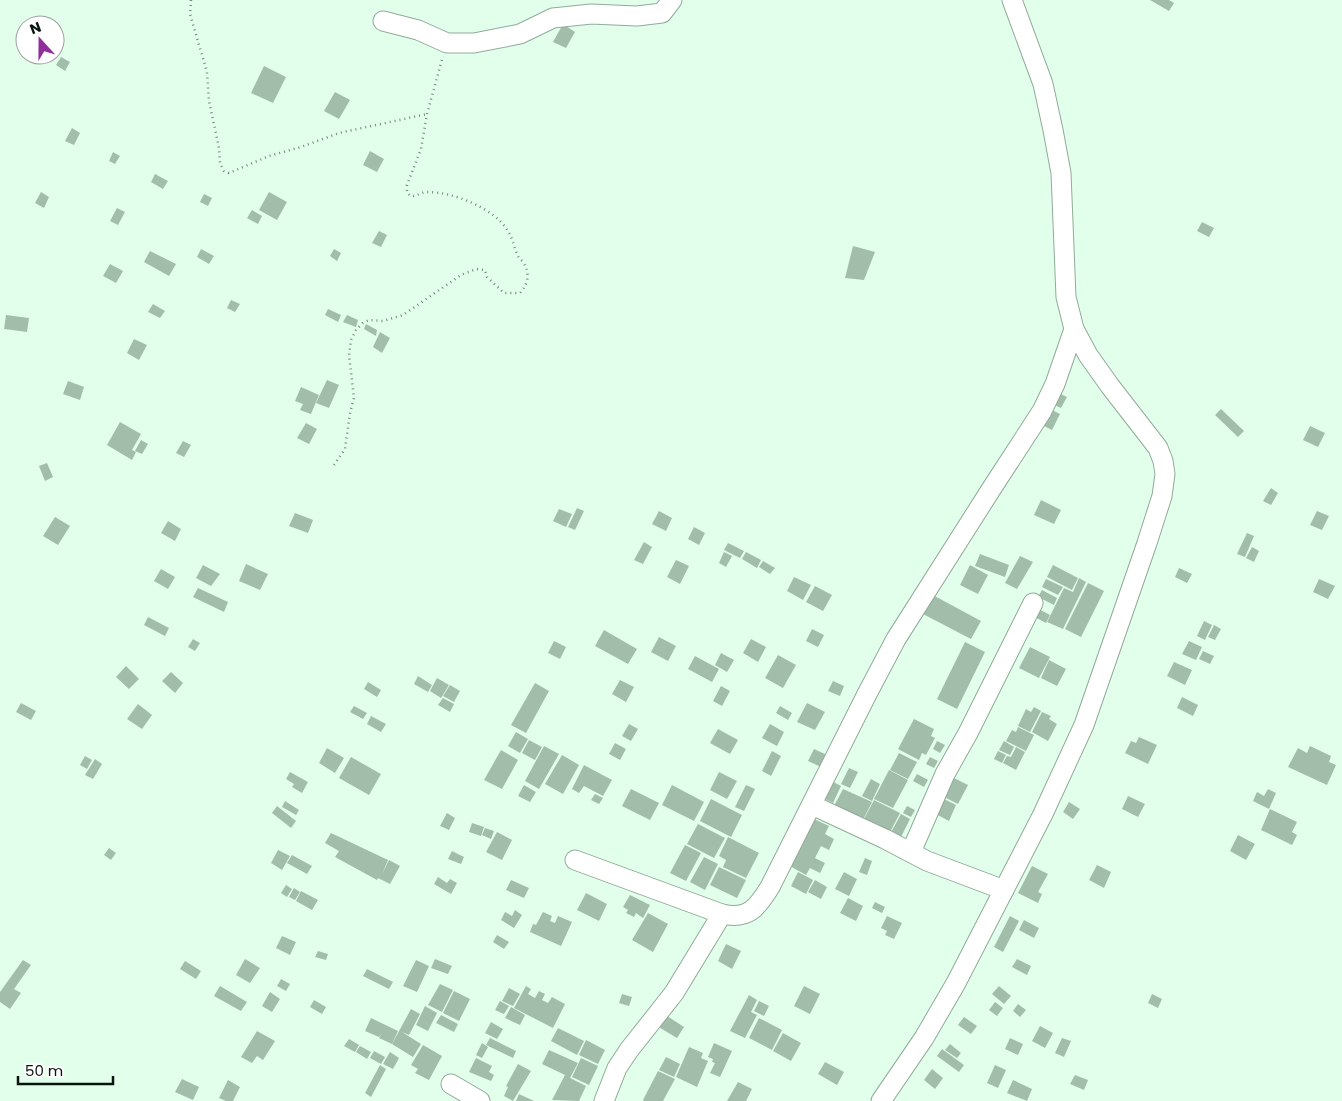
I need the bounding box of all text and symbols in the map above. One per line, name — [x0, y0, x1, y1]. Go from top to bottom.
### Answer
north arrow — [15, 15, 65, 65]
text: N — [27, 17, 44, 39]
scale bar — [18, 1054, 112, 1086]
text: 50 m — [25, 1060, 63, 1081]

